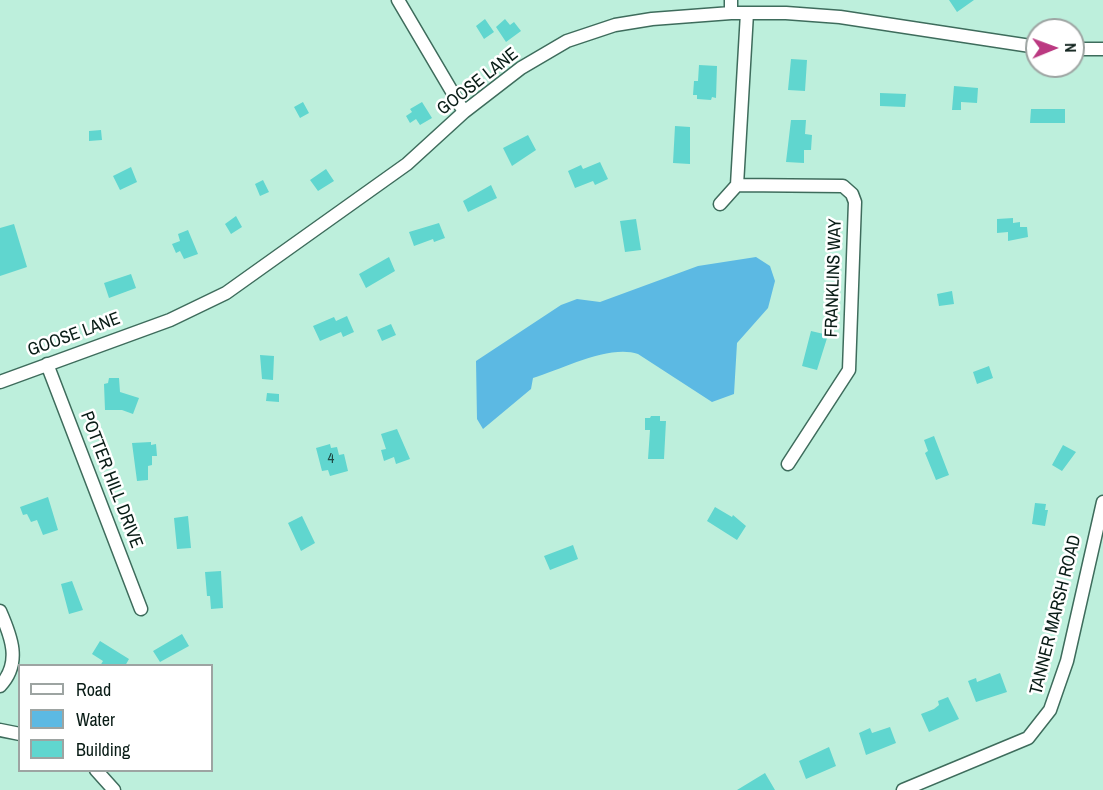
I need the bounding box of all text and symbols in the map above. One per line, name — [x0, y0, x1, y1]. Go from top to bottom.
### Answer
north arrow — [1025, 18, 1085, 78]
text: N — [1060, 43, 1082, 53]
street label: GOOSE LANE — [433, 44, 523, 120]
street label: FRANKLINS WAY — [821, 218, 847, 338]
street label: GOOSE LANE — [25, 308, 123, 362]
street label: POTTER HILL DRIVE — [75, 409, 147, 551]
house number: 4 — [328, 450, 334, 468]
street label: TANNER MARSH ROAD — [1026, 533, 1086, 697]
legend — [18, 664, 213, 772]
text: Road — [76, 677, 111, 702]
text: Water — [76, 707, 115, 732]
text: Building — [76, 737, 130, 762]

